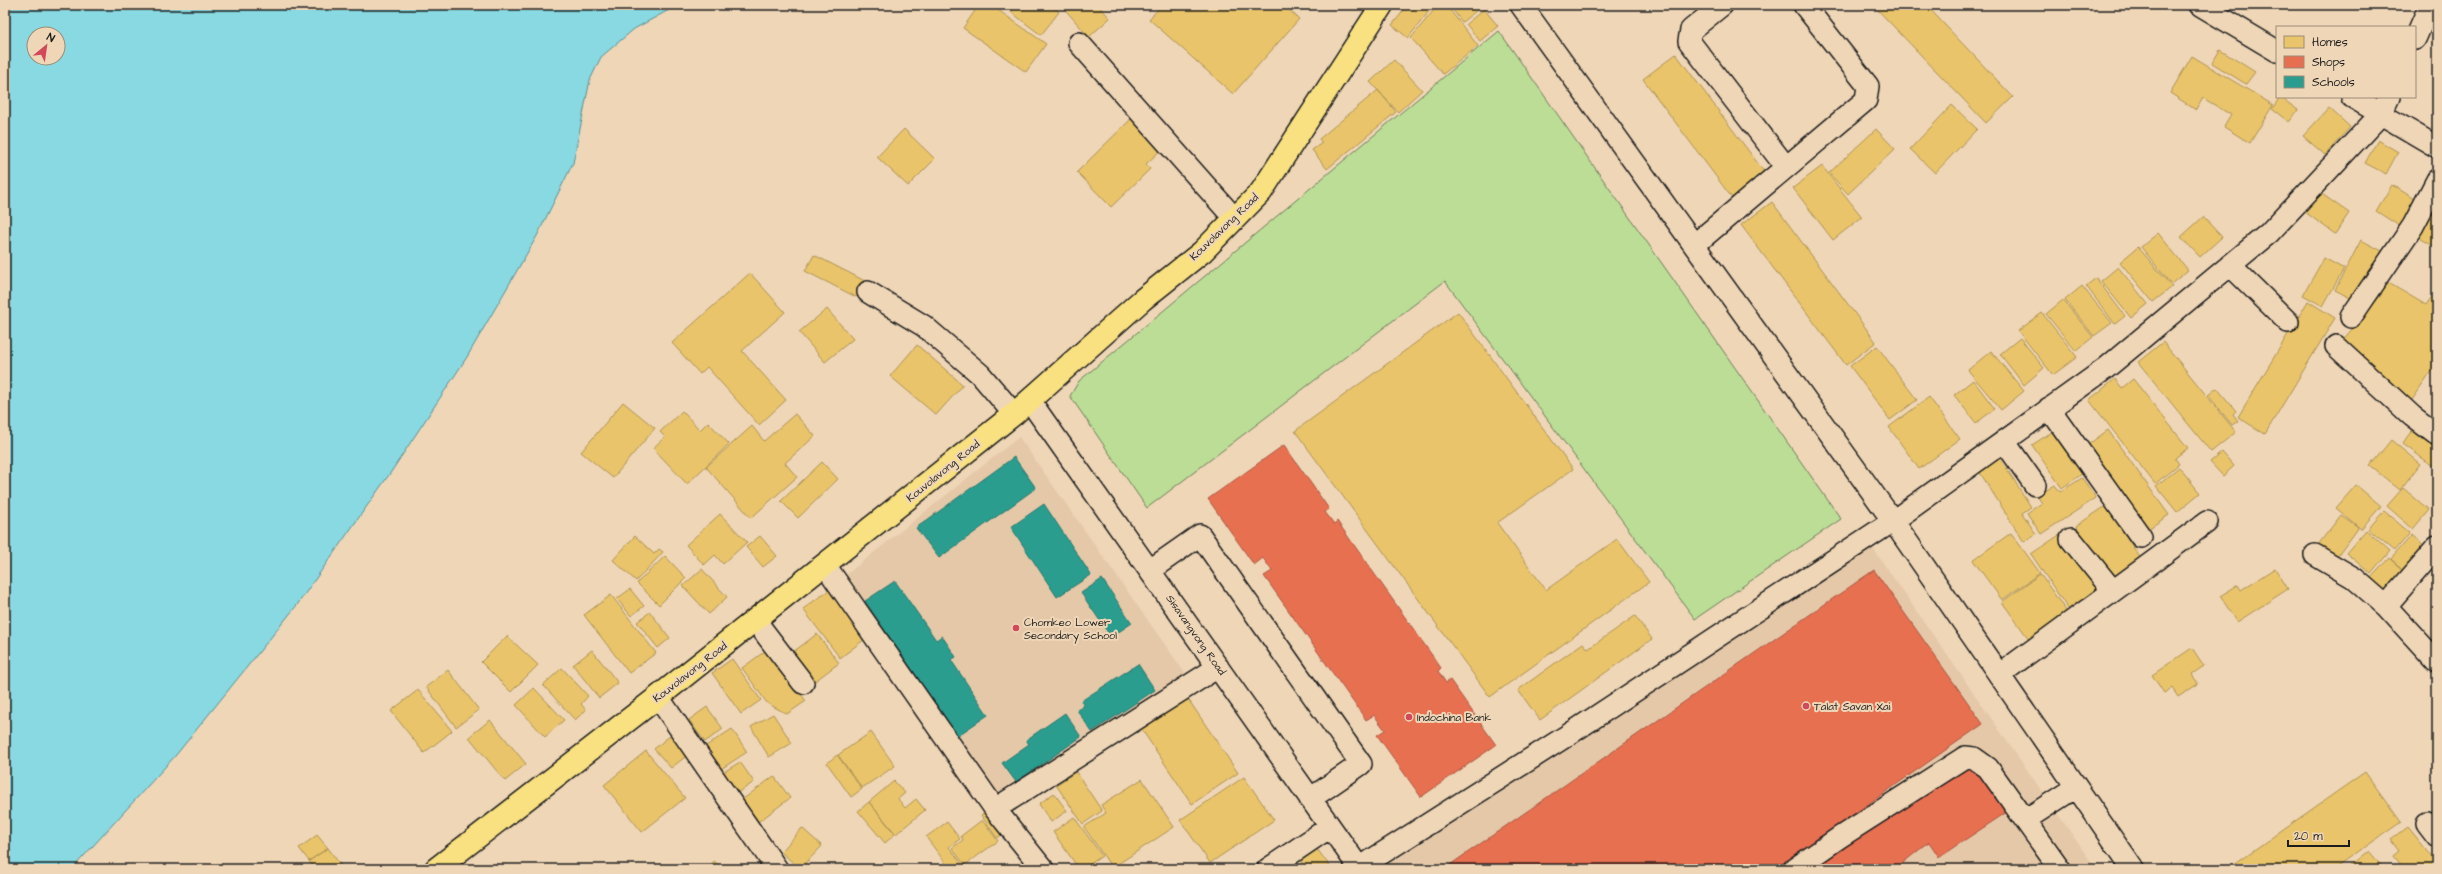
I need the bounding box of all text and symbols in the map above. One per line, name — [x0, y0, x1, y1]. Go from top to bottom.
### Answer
north arrow — [26, 26, 66, 66]
legend — [2276, 26, 2416, 98]
text: N — [44, 29, 57, 46]
text: Homes — [2312, 34, 2348, 51]
text: Shops — [2312, 54, 2345, 71]
text: Schools — [2312, 74, 2355, 91]
street label: Kouvolavong Road — [1186, 190, 1263, 265]
street label: Kouvolavong Road — [903, 437, 984, 506]
street label: Sisavangvong Road — [1162, 592, 1230, 679]
place label: Chomkeo Lower Secondary School — [1024, 615, 1117, 644]
marker: Chomkeo Lower Secondary School — [1011, 623, 1021, 633]
street label: Kouvolavong Road — [650, 638, 731, 707]
place label: Talat Savan Xai — [1814, 699, 1891, 714]
marker: Talat Savan Xai — [1801, 701, 1811, 711]
place label: Indochina Bank — [1417, 710, 1491, 725]
marker: Indochina Bank — [1404, 712, 1414, 722]
scale bar — [2288, 822, 2349, 848]
text: 20 m — [2294, 828, 2323, 845]

